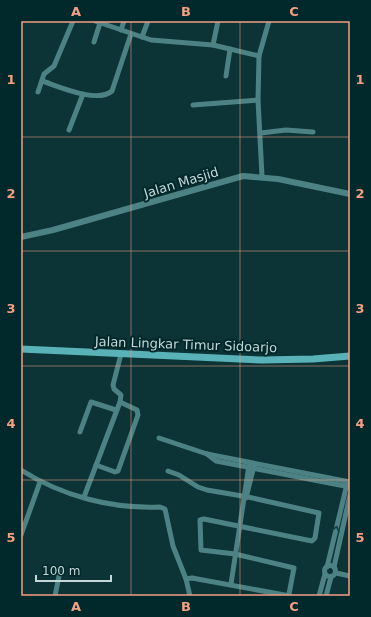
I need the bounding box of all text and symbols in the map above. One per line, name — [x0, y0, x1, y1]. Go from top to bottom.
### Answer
text: A — [71, 4, 81, 19]
text: B — [181, 4, 191, 19]
text: C — [289, 4, 299, 19]
text: 1 — [6, 72, 16, 87]
text: 1 — [355, 72, 365, 87]
street label: Jalan Masjid — [141, 164, 220, 201]
text: 2 — [6, 186, 16, 201]
text: 2 — [355, 186, 365, 201]
text: 3 — [6, 301, 16, 316]
text: 3 — [355, 301, 365, 316]
street label: Jalan Lingkar Timur Sidoarjo — [94, 334, 277, 355]
text: 4 — [6, 416, 16, 431]
text: 4 — [355, 416, 365, 431]
one-way arrow — [332, 526, 340, 532]
text: 5 — [6, 530, 16, 545]
text: 5 — [355, 530, 365, 545]
scale bar — [36, 557, 111, 583]
text: 100 m — [42, 564, 80, 578]
text: A — [71, 599, 81, 614]
text: B — [181, 599, 191, 614]
text: C — [289, 599, 299, 614]

